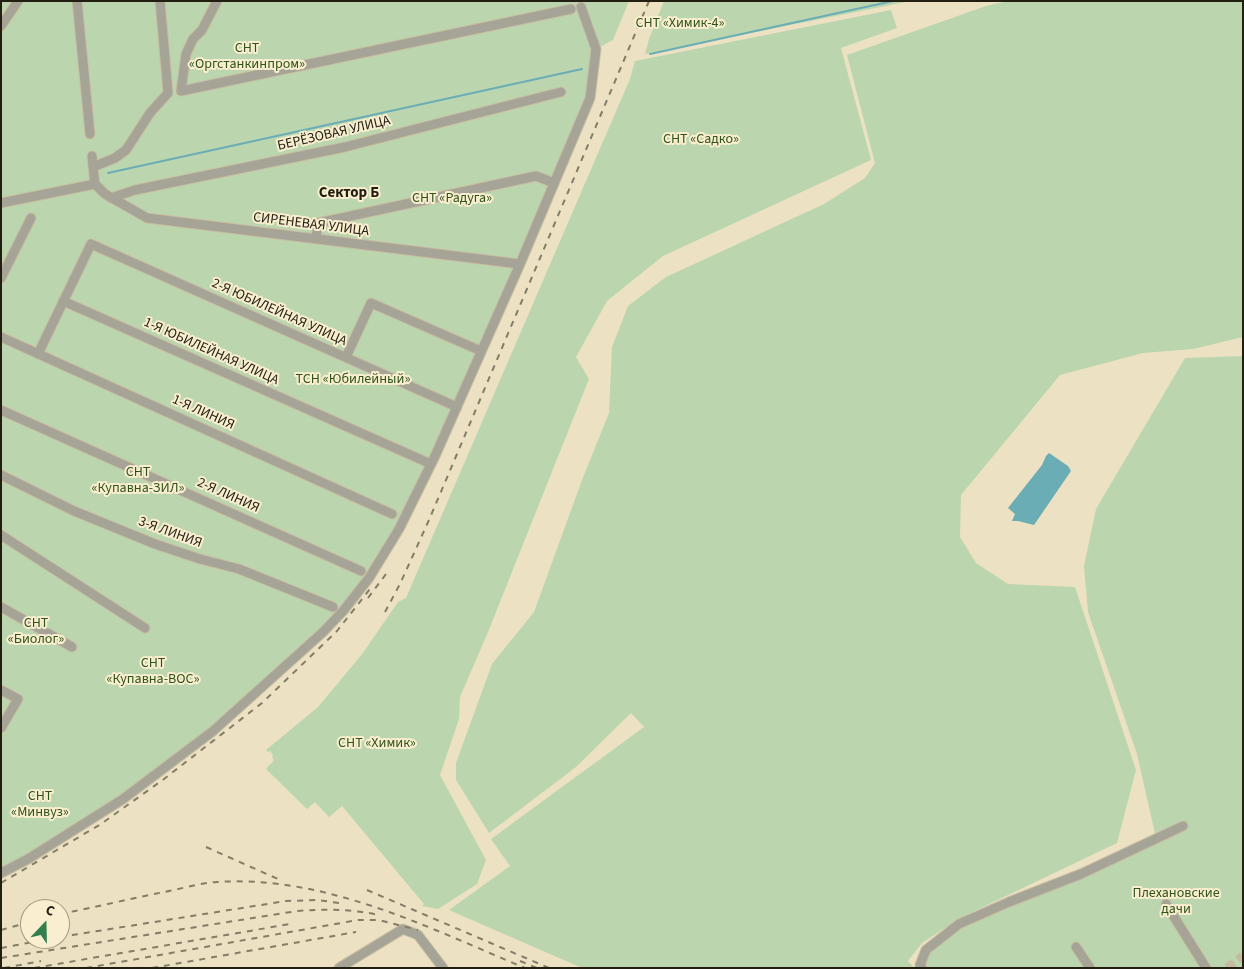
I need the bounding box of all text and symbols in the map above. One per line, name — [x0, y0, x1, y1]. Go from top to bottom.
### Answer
park label: СНТ «Химик-4» — [635, 16, 725, 32]
park label: СНТ «Оргстанкинпром» — [189, 41, 305, 74]
street label: БЕРЁЗОВАЯ УЛИЦА — [276, 113, 392, 155]
park label: СНТ «Садко» — [663, 132, 739, 148]
district label: Сектор Б — [319, 185, 379, 203]
park label: СНТ «Радуга» — [412, 191, 492, 207]
street label: СИРЕНЕВАЯ УЛИЦА — [252, 210, 370, 240]
street label: 2-Я ЮБИЛЕЙНАЯ УЛИЦА — [209, 276, 349, 350]
street label: 1-Я ЮБИЛЕЙНАЯ УЛИЦА — [141, 315, 281, 389]
park label: ТСН «Юбилейный» — [296, 372, 410, 388]
street label: 1-Я ЛИНИЯ — [169, 392, 237, 434]
park label: СНТ «Купавна-ЗИЛ» — [91, 465, 185, 498]
street label: 2-Я ЛИНИЯ — [194, 475, 262, 517]
street label: 3-Я ЛИНИЯ — [136, 514, 204, 552]
park label: СНТ «Биолог» — [8, 616, 64, 648]
park label: СНТ «Купавна-ВОС» — [106, 656, 200, 689]
park label: СНТ «Химик» — [338, 736, 416, 752]
park label: СНТ «Минвуз» — [11, 789, 69, 822]
park label: Плехановские дачи — [1132, 886, 1220, 919]
north arrow — [20, 899, 70, 949]
text: С — [43, 900, 57, 922]

